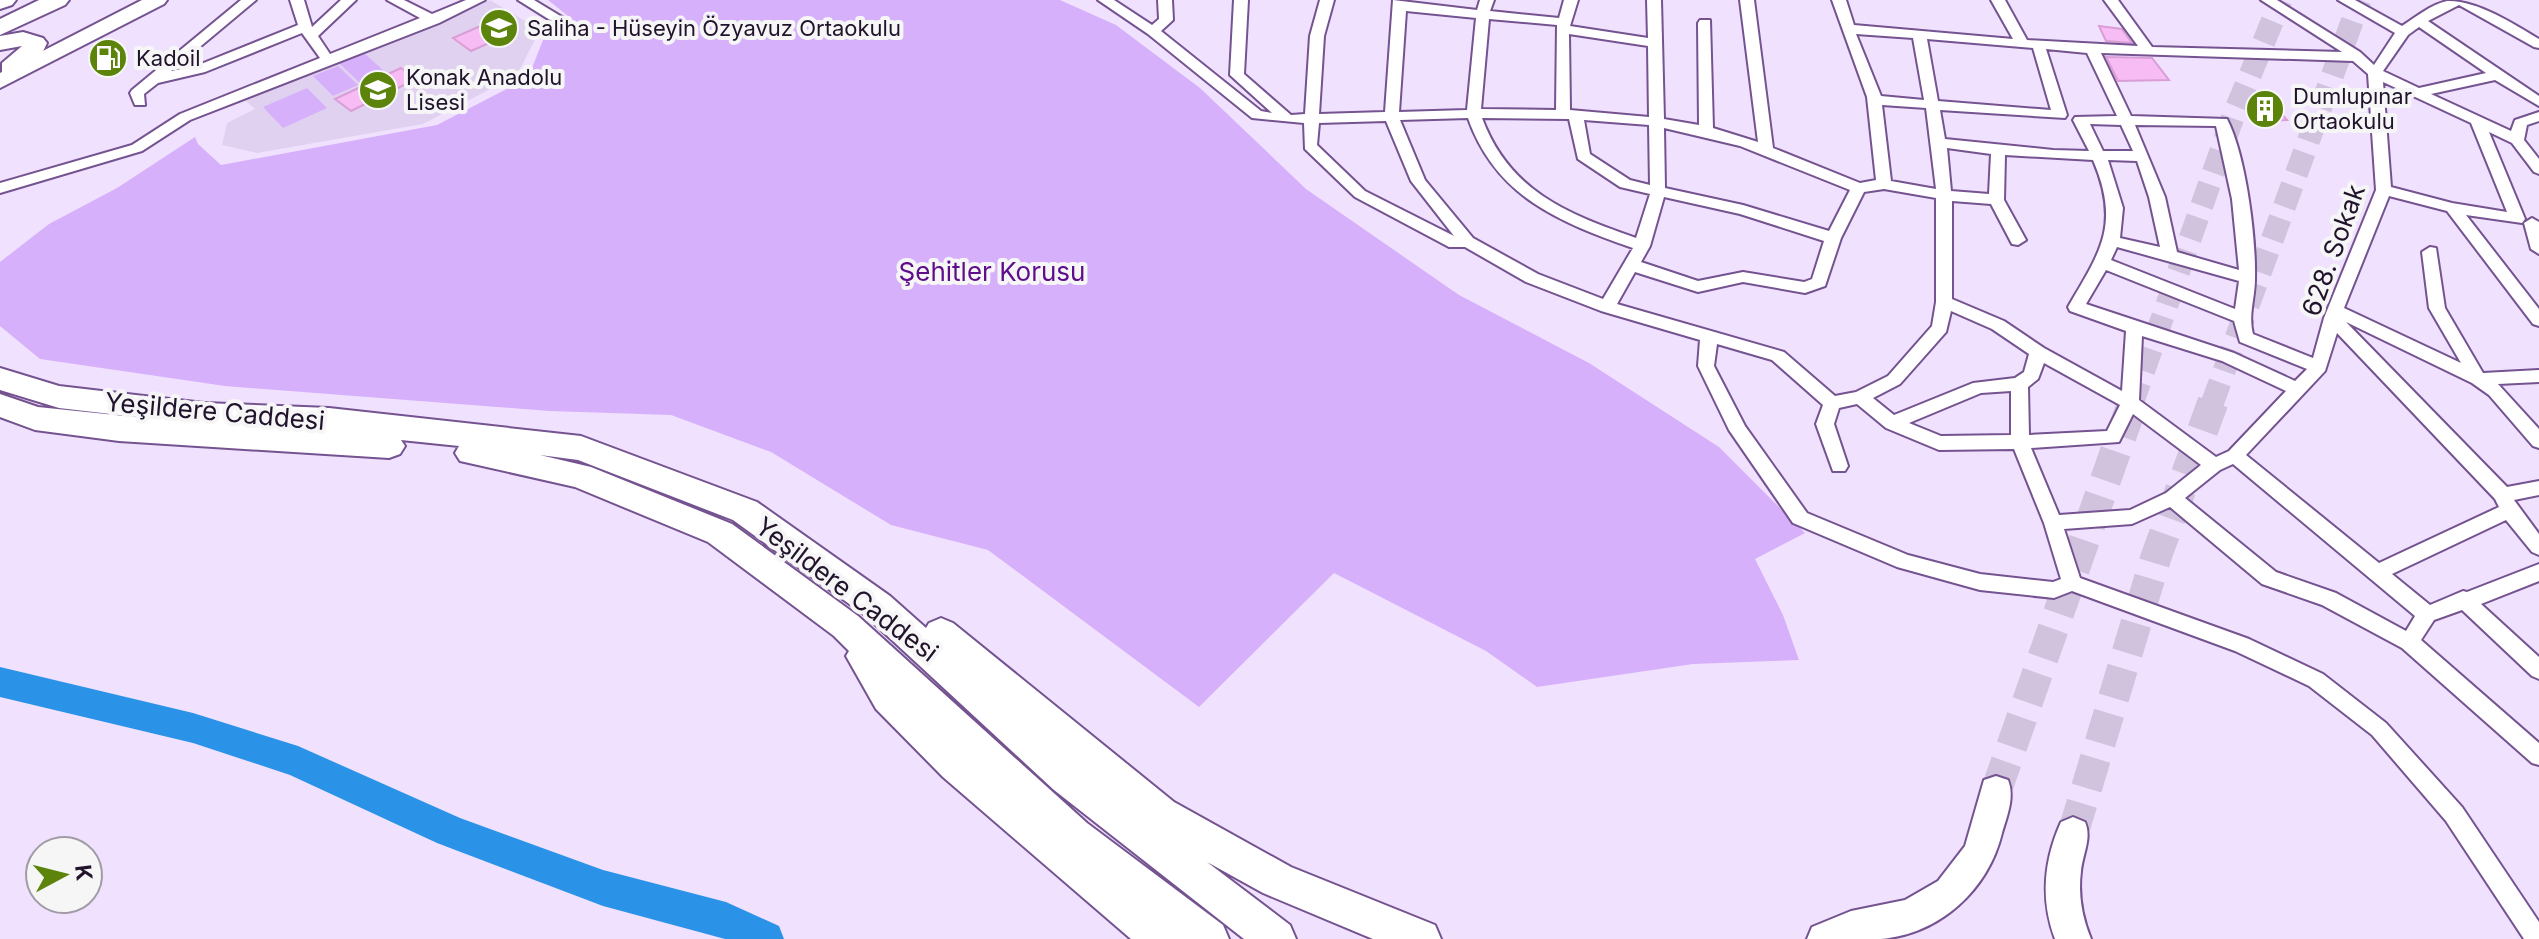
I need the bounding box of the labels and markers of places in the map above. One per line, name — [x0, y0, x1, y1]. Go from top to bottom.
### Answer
school or university icon: Saliha - Hüseyin Özyavuz Ortaokulu — [478, 7, 520, 49]
place label: Saliha - Hüseyin Özyavuz Ortaokulu — [527, 15, 901, 41]
fuel station icon: Kadoil — [87, 37, 129, 79]
place label: Kadoil — [136, 45, 200, 71]
place label: Konak Anadolu Lisesi — [406, 64, 562, 115]
school or university icon: Konak Anadolu Lisesi — [357, 69, 399, 111]
place label: Dumlupınar Ortaokulu — [2293, 83, 2412, 134]
building icon: Dumlupınar Ortaokulu — [2244, 88, 2286, 130]

